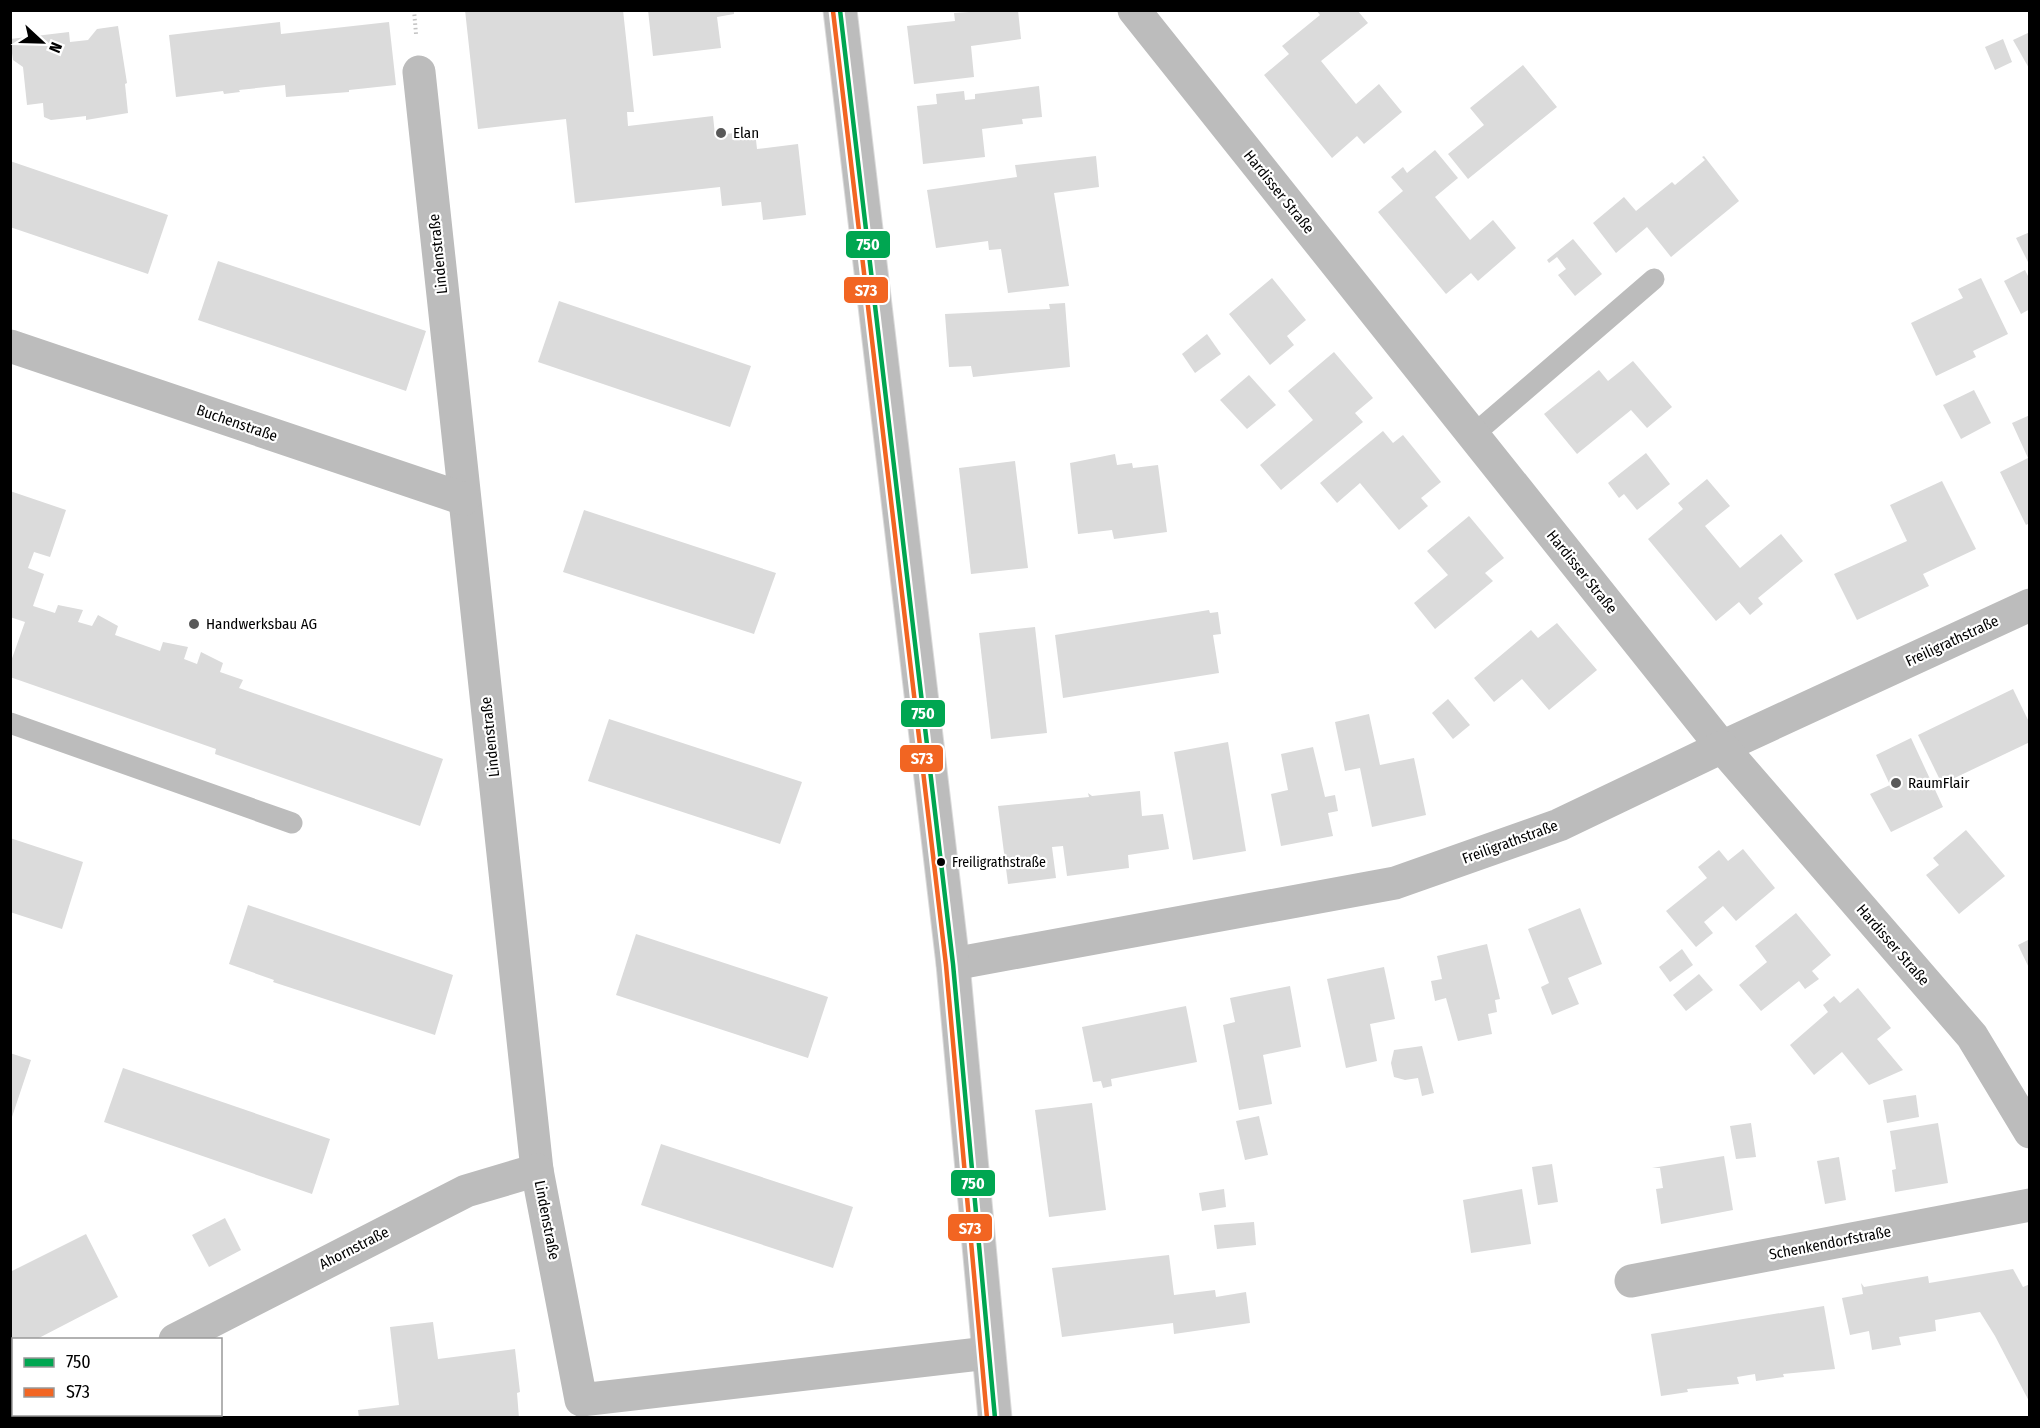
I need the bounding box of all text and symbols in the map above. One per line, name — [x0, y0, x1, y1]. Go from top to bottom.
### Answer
north arrow — [12, 12, 72, 72]
text: N — [45, 39, 66, 55]
place label: Elan — [733, 124, 759, 142]
marker: Elan — [714, 126, 728, 140]
street label: Hardisser Straße — [1240, 147, 1318, 237]
street label: Lindenstraße — [425, 213, 451, 295]
line badge: 750 — [845, 230, 891, 259]
text: 750 — [856, 235, 880, 254]
line badge: S73 — [843, 276, 889, 304]
text: S73 — [855, 281, 878, 300]
street label: Buchenstraße — [194, 401, 280, 445]
street label: Hardisser Straße — [1543, 527, 1621, 617]
street label: Freiligrathstraße — [1903, 612, 2001, 670]
place label: Handwerksbau AG — [206, 615, 317, 633]
marker: Handwerksbau AG — [187, 617, 201, 631]
street label: Lindenstraße — [477, 696, 503, 778]
line badge: 750 — [900, 699, 946, 728]
text: 750 — [911, 704, 935, 723]
line badge: S73 — [899, 744, 944, 773]
text: S73 — [911, 749, 934, 768]
place label: RaumFlair — [1908, 774, 1970, 792]
marker: RaumFlair — [1889, 776, 1903, 790]
street label: Freiligrathstraße — [1460, 816, 1560, 868]
place label: Freiligrathstraße — [952, 854, 1046, 871]
marker: Freiligrathstraße — [935, 856, 947, 868]
street label: Hardisser Straße — [1853, 901, 1933, 989]
line badge: 750 — [950, 1169, 996, 1197]
text: 750 — [961, 1174, 985, 1193]
street label: Lindenstraße — [530, 1179, 564, 1261]
line badge: S73 — [947, 1213, 993, 1242]
text: S73 — [959, 1219, 982, 1238]
street label: Schenkendorfstraße — [1768, 1222, 1892, 1264]
street label: Ahornstraße — [316, 1223, 392, 1273]
legend — [12, 1338, 222, 1416]
text: 750 — [66, 1351, 91, 1373]
text: S73 — [66, 1381, 90, 1403]

